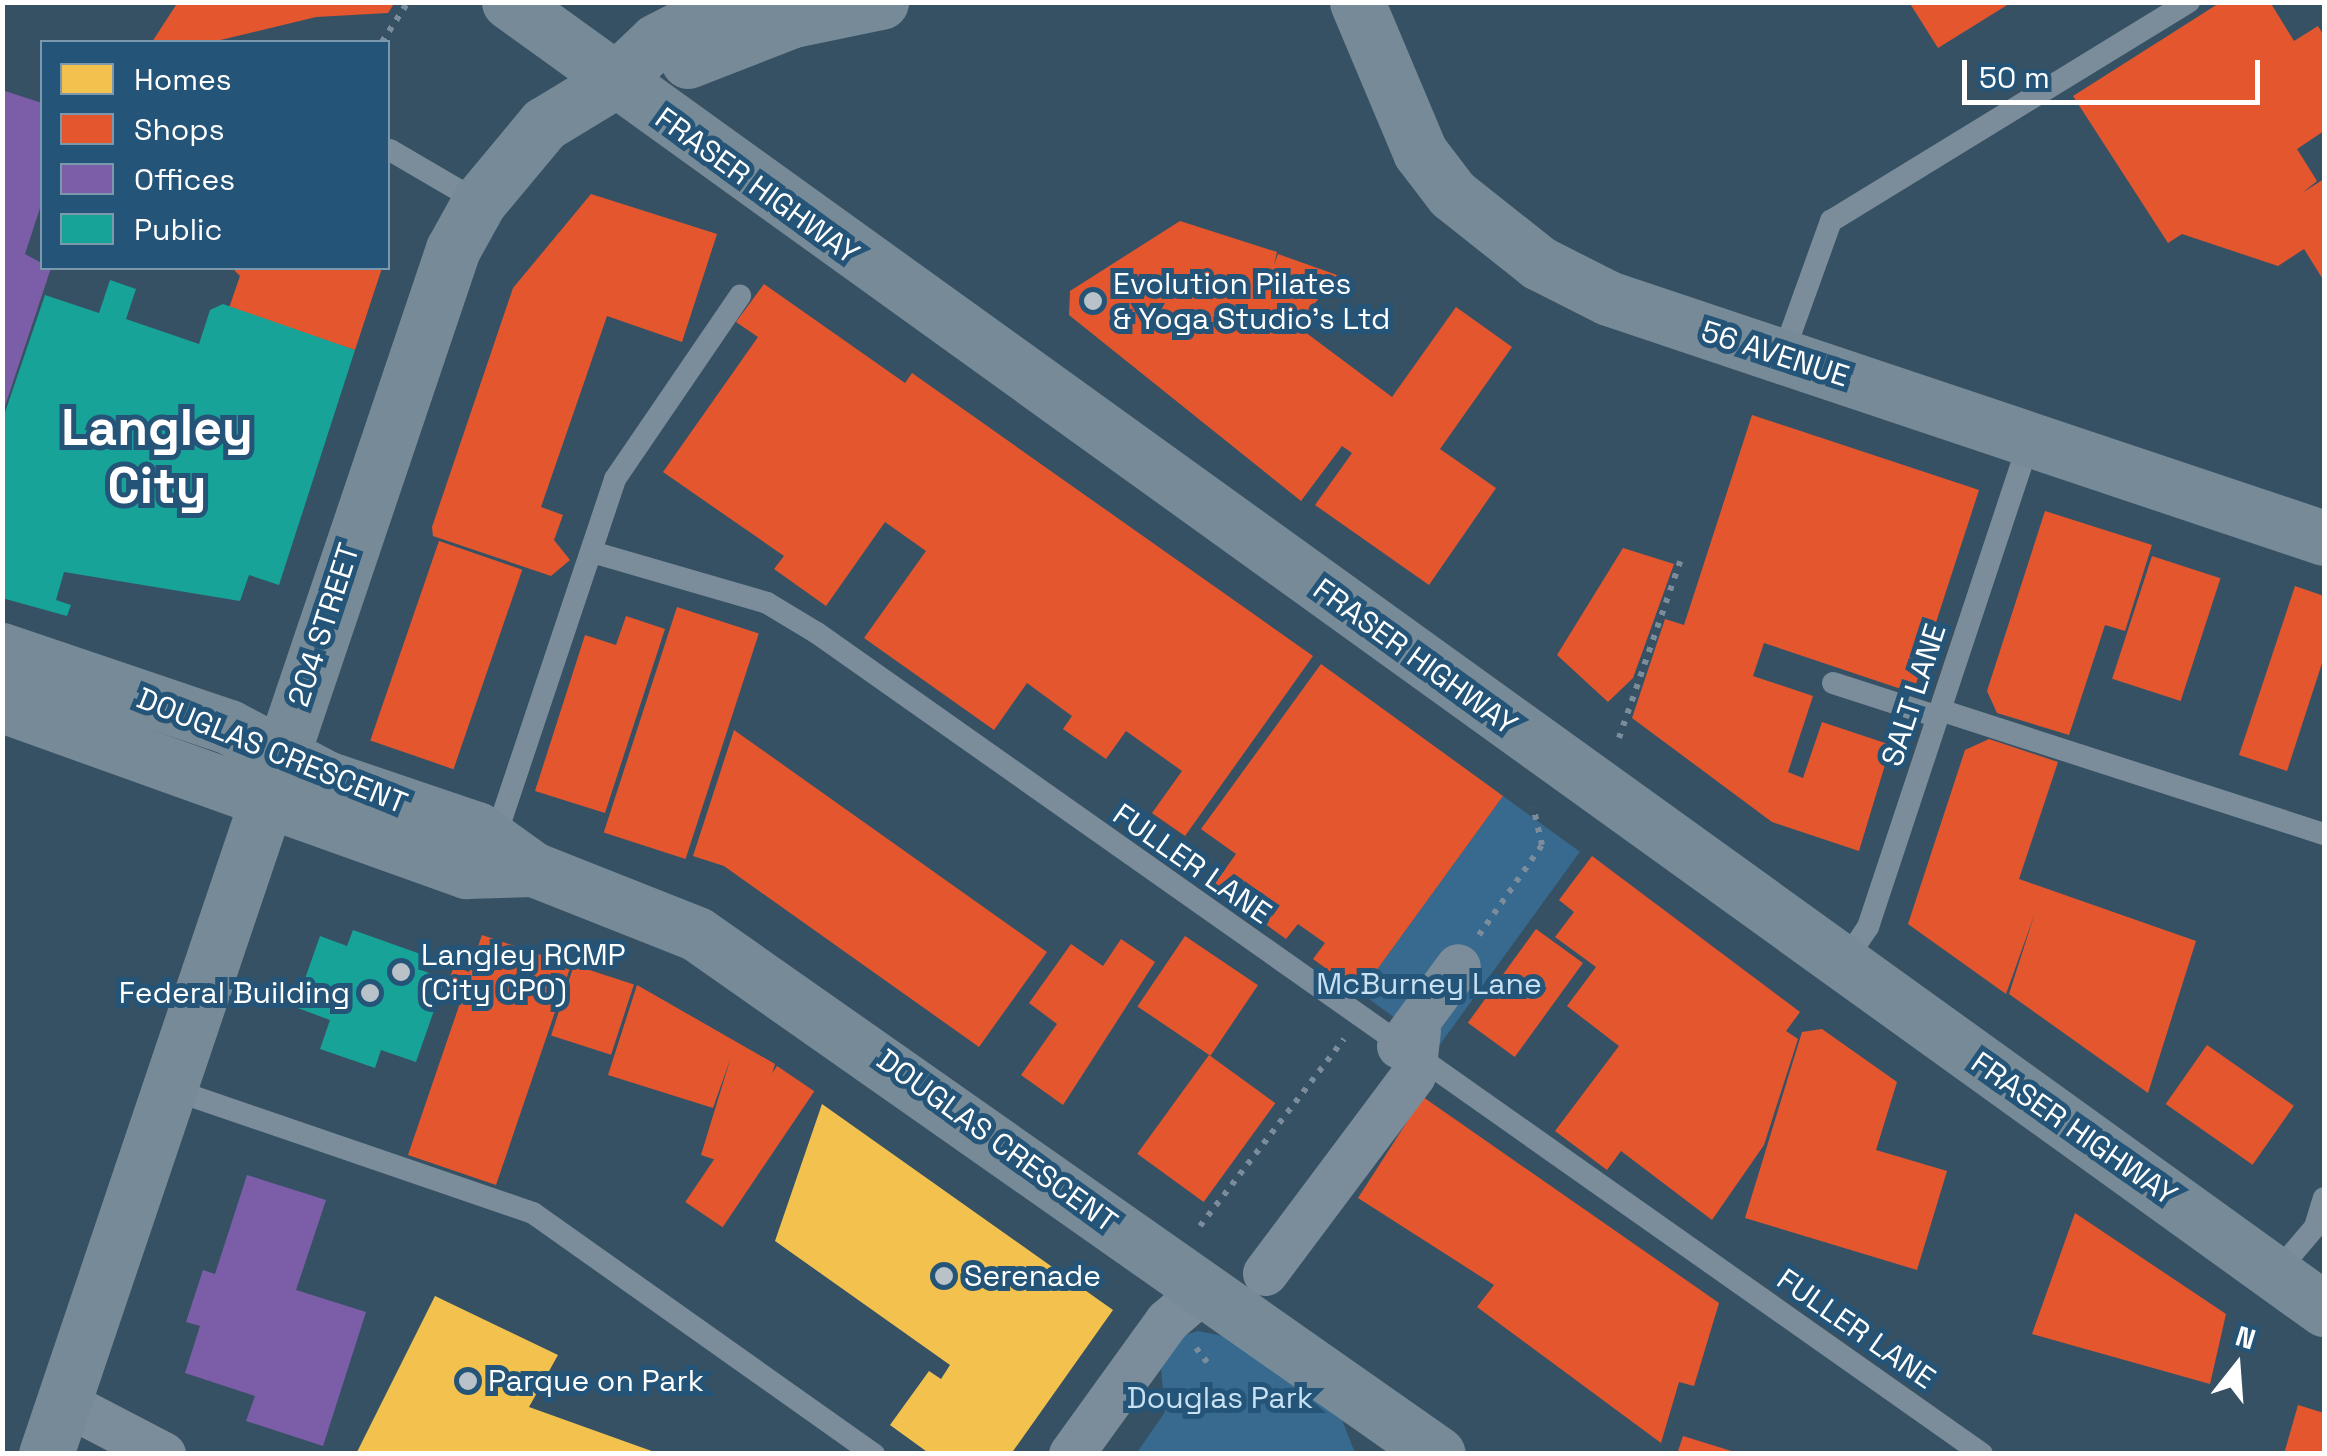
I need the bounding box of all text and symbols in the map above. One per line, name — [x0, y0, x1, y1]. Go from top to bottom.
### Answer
legend — [40, 40, 390, 270]
scale bar — [1967, 40, 2264, 102]
text: 50 m — [1979, 58, 2050, 97]
text: Homes — [134, 60, 232, 99]
street label: FRASER HIGHWAY — [648, 100, 866, 272]
text: Shops — [134, 110, 224, 149]
text: Offices — [134, 160, 235, 199]
text: Public — [134, 210, 222, 249]
place label: Evolution Pilates & Yoga Studio's Ltd — [1113, 266, 1391, 336]
marker: Evolution Pilates & Yoga Studio's Ltd — [1082, 290, 1104, 312]
street label: 56 AVENUE — [1696, 313, 1854, 395]
district label: Langley City — [61, 398, 253, 516]
street label: 204 STREET — [281, 539, 367, 711]
street label: FRASER HIGHWAY — [1306, 571, 1524, 743]
street label: SALT LANE — [1874, 619, 1954, 771]
street label: DOUGLAS CRESCENT — [132, 680, 412, 822]
street label: FULLER LANE — [1106, 796, 1278, 932]
place label: Langley RCMP (City CPO) — [421, 937, 626, 1008]
marker: Langley RCMP (City CPO) — [390, 961, 412, 983]
park label: McBurney Lane — [1316, 966, 1542, 1002]
place label: Federal Building — [119, 975, 350, 1011]
marker: Federal Building — [359, 982, 381, 1004]
street label: DOUGLAS CRESCENT — [870, 1042, 1124, 1240]
street label: FRASER HIGHWAY — [1964, 1045, 2184, 1213]
place label: Serenade — [964, 1258, 1101, 1294]
street label: FULLER LANE — [1770, 1261, 1942, 1397]
marker: Serenade — [933, 1265, 955, 1287]
north arrow — [2187, 1316, 2287, 1416]
text: N — [2232, 1317, 2260, 1357]
place label: Parque on Park — [488, 1363, 704, 1399]
marker: Parque on Park — [457, 1370, 479, 1392]
park label: Douglas Park — [1127, 1380, 1313, 1416]

